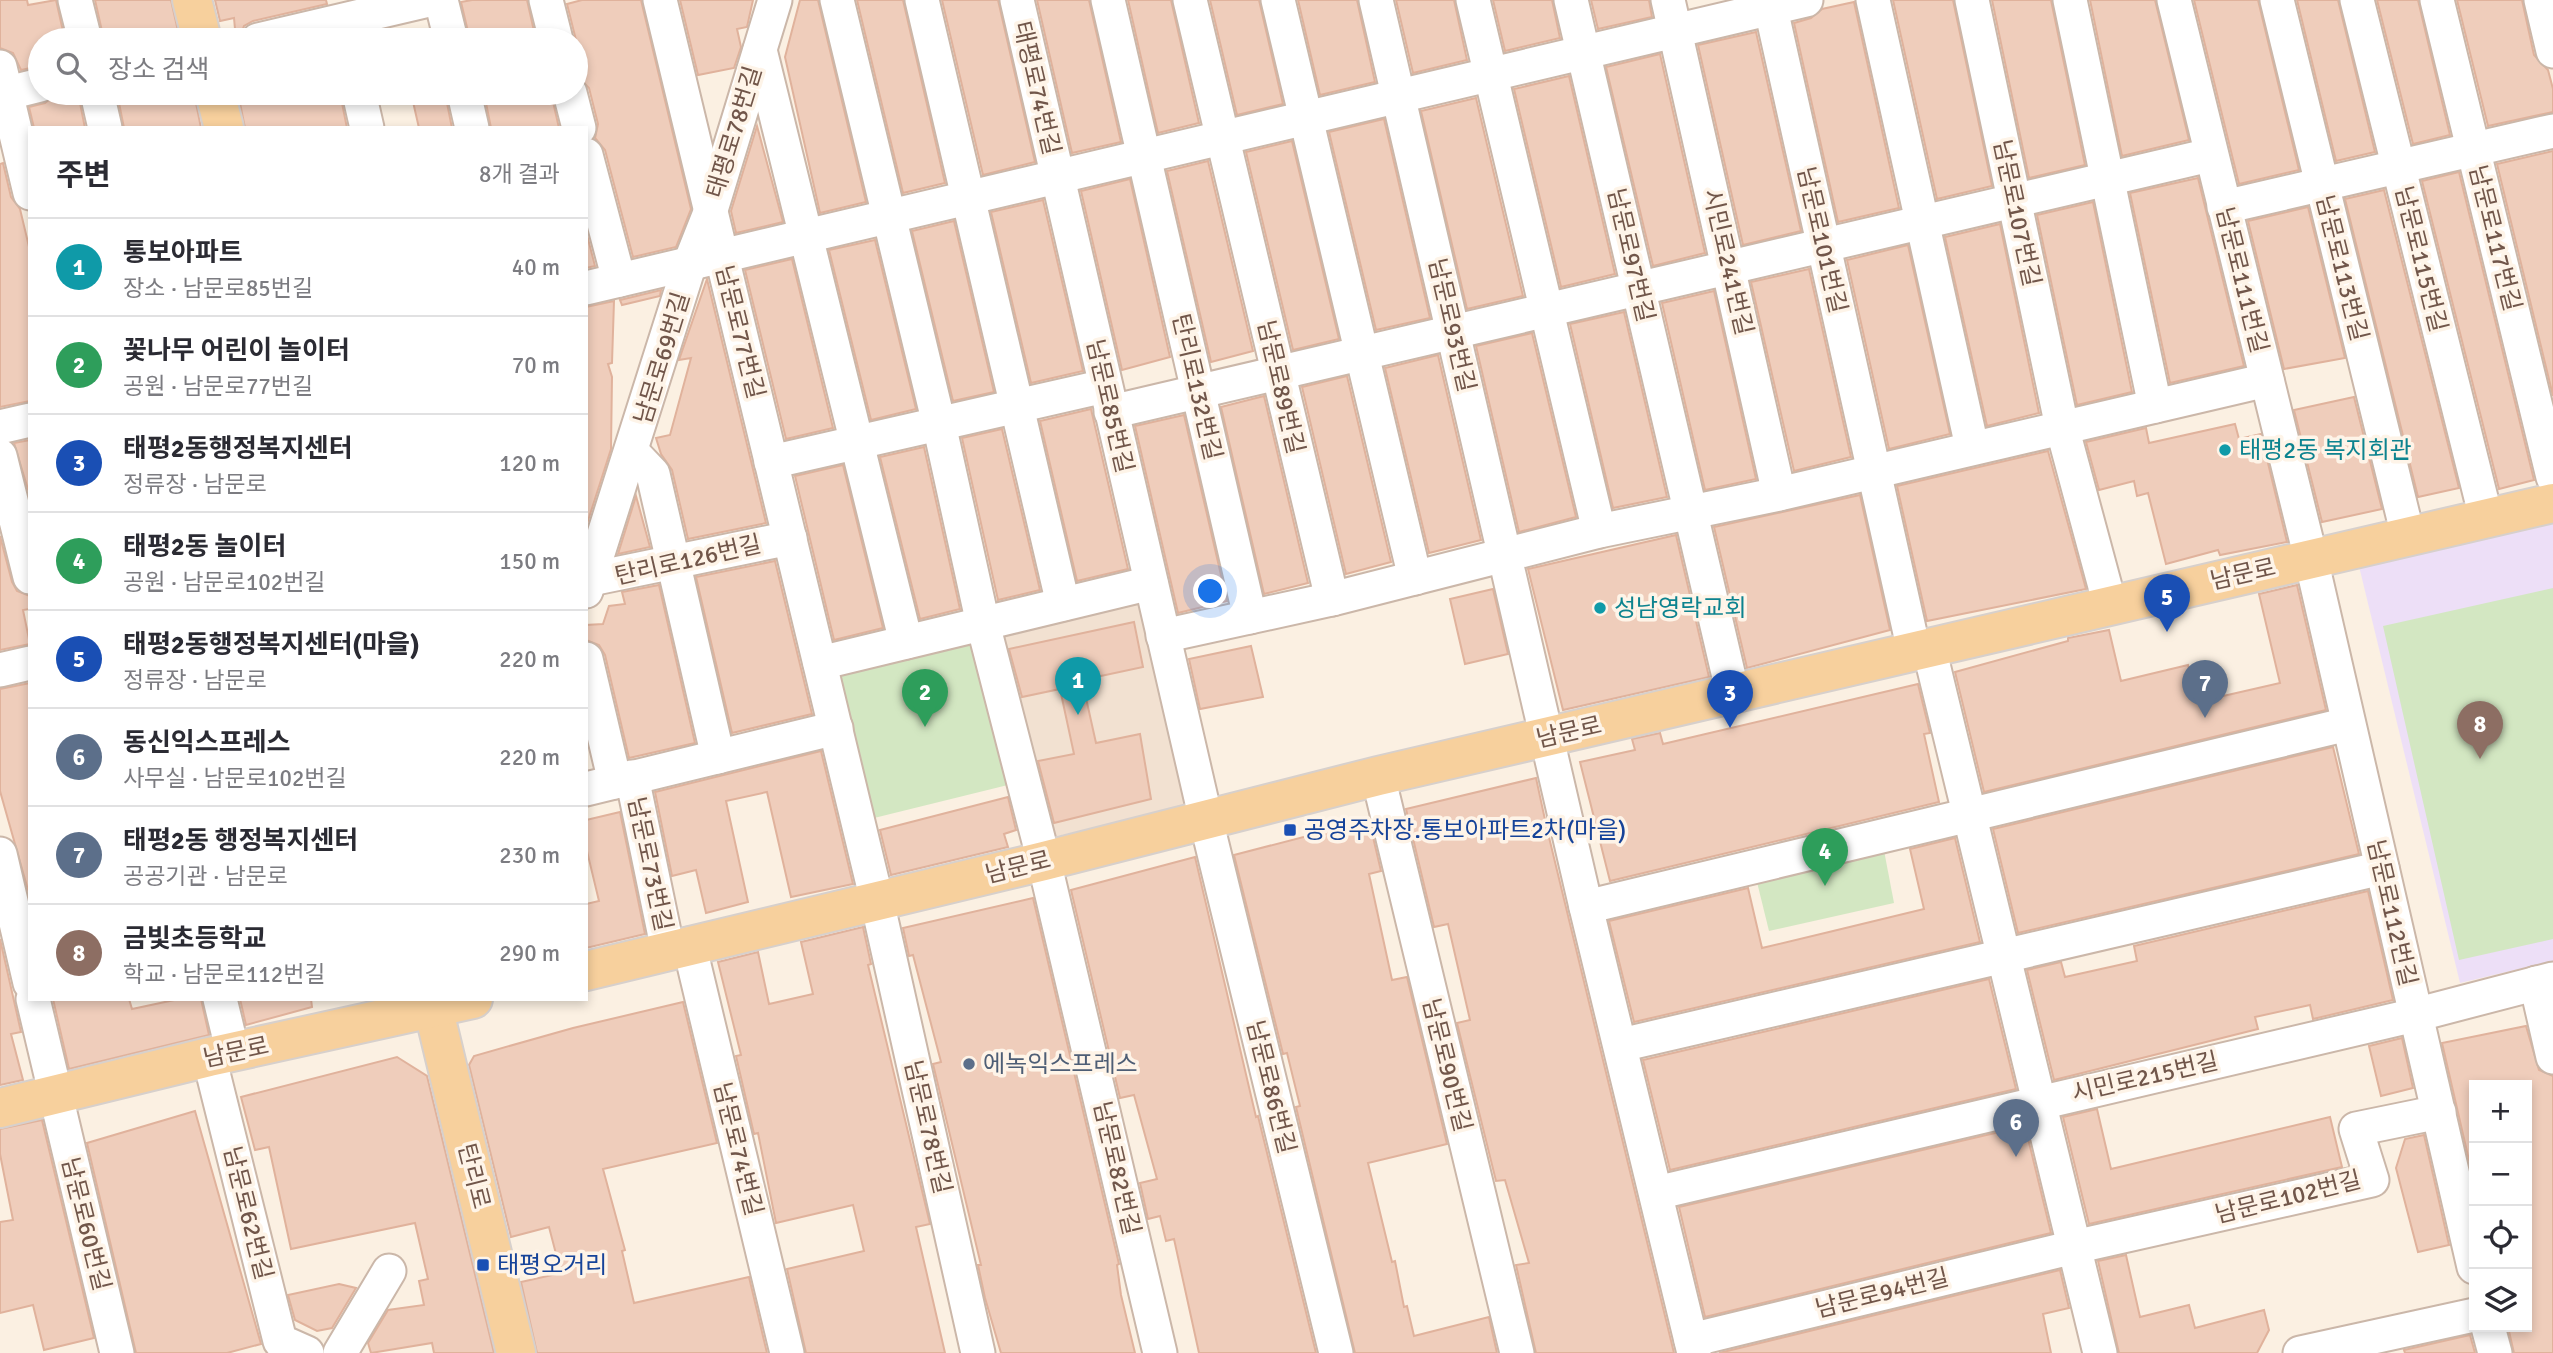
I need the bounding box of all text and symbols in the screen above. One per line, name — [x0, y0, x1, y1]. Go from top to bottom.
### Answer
street label: 태평로74번길 — [1007, 18, 1067, 158]
search box — [28, 28, 588, 105]
icon: search — [52, 48, 90, 86]
text: 장소 검색 — [108, 54, 209, 86]
street label: 태평로78번길 — [700, 62, 768, 202]
street label: 남문로107번길 — [1987, 137, 2047, 289]
text: 주변 — [56, 157, 111, 194]
text: 8개 결과 — [479, 160, 560, 189]
street label: 남문로117번길 — [2462, 162, 2528, 314]
street label: 남문로101번길 — [1791, 164, 1853, 316]
street label: 남문로115번길 — [2388, 183, 2454, 335]
street label: 남문로97번길 — [1601, 185, 1661, 325]
street label: 시민로241번길 — [1697, 186, 1759, 338]
street label: 남문로113번길 — [2309, 192, 2375, 344]
street label: 남문로111번길 — [2209, 204, 2275, 356]
text: 통보아파트 — [123, 237, 243, 269]
text: 1 — [73, 253, 85, 282]
text: 40 m — [512, 253, 560, 282]
street label: 남문로93번길 — [1422, 255, 1482, 395]
street label: 남문로77번길 — [709, 262, 771, 402]
text: 장소 · 남문로85번길 — [123, 274, 313, 303]
street label: 남문로69번길 — [628, 288, 696, 428]
street label: 탄리로132번길 — [1166, 311, 1228, 463]
street label: 남문로89번길 — [1251, 317, 1311, 457]
text: 꽃나무 어린이 놀이터 — [123, 335, 350, 367]
street label: 남문로85번길 — [1080, 336, 1140, 476]
text: 2 — [73, 351, 85, 380]
text: 70 m — [512, 351, 560, 380]
text: 공원 · 남문로77번길 — [123, 372, 313, 401]
text: 태평2동행정복지센터 — [123, 433, 352, 465]
place label: 태평2동 복지회관 — [2239, 435, 2412, 465]
marker: 태평2동 복지회관 — [2217, 442, 2233, 458]
text: 3 — [73, 449, 85, 478]
text: 120 m — [499, 449, 560, 478]
text: 정류장 · 남문로 — [123, 470, 267, 499]
street label: 탄리로126번길 — [612, 529, 764, 591]
text: 태평2동 놀이터 — [123, 531, 286, 563]
text: 4 — [73, 547, 85, 576]
text: 150 m — [499, 547, 560, 576]
street label: 남문로 — [2207, 552, 2279, 596]
text: 공원 · 남문로102번길 — [123, 568, 326, 597]
your location — [1193, 574, 1227, 608]
pin: 5 — [2144, 574, 2190, 632]
place label: 성남영락교회 — [1614, 593, 1746, 623]
marker: 성남영락교회 — [1592, 600, 1608, 616]
text: 태평2동행정복지센터(마을) — [123, 629, 420, 661]
text: 5 — [73, 645, 85, 674]
text: 220 m — [499, 645, 560, 674]
pin: 1 — [1055, 657, 1101, 715]
pin: 7 — [2182, 660, 2228, 718]
text: 정류장 · 남문로 — [123, 666, 267, 695]
pin: 2 — [902, 669, 948, 727]
pin: 3 — [1707, 670, 1753, 728]
pin: 8 — [2457, 701, 2503, 759]
street label: 남문로 — [1533, 710, 1605, 754]
text: 동신익스프레스 — [123, 727, 290, 759]
text: 6 — [73, 743, 85, 772]
text: 220 m — [499, 743, 560, 772]
text: 사무실 · 남문로102번길 — [123, 764, 347, 793]
street label: 남문로73번길 — [621, 794, 679, 934]
place label: 공영주차장.통보아파트2차(마을) — [1304, 815, 1626, 845]
marker: 공영주차장.통보아파트2차(마을) — [1282, 822, 1298, 838]
text: 태평2동 행정복지센터 — [123, 825, 358, 857]
pin: 4 — [1802, 828, 1848, 886]
street label: 남문로112번길 — [2361, 837, 2423, 989]
text: 7 — [73, 841, 85, 870]
text: 230 m — [499, 841, 560, 870]
street label: 남문로 — [982, 844, 1054, 890]
text: 공공기관 · 남문로 — [123, 862, 288, 891]
text: 금빛초등학교 — [123, 923, 267, 955]
text: 8 — [73, 939, 85, 968]
text: 290 m — [499, 939, 560, 968]
text: 학교 · 남문로112번길 — [123, 960, 326, 989]
street label: 남문로90번길 — [1416, 995, 1478, 1135]
street label: 남문로86번길 — [1240, 1017, 1302, 1157]
street label: 남문로 — [200, 1030, 272, 1074]
street label: 시민로215번길 — [2069, 1046, 2221, 1108]
place label: 에녹익스프레스 — [983, 1049, 1138, 1079]
marker: 에녹익스프레스 — [961, 1056, 977, 1072]
street label: 남문로78번길 — [898, 1057, 958, 1197]
street label: 남문로74번길 — [707, 1079, 769, 1219]
map controls — [2469, 1080, 2532, 1332]
button: + — [2469, 1080, 2532, 1143]
street label: 남문로82번길 — [1087, 1098, 1147, 1238]
pin: 6 — [1993, 1099, 2039, 1157]
street label: 탄리로 — [451, 1140, 497, 1212]
street label: 남문로62번길 — [217, 1143, 279, 1283]
button: − — [2469, 1143, 2532, 1206]
street label: 남문로60번길 — [55, 1154, 117, 1294]
street label: 남문로102번길 — [2212, 1164, 2364, 1230]
button: locate — [2469, 1206, 2532, 1269]
place label: 태평오거리 — [497, 1250, 607, 1280]
marker: 태평오거리 — [475, 1257, 491, 1273]
street label: 남문로94번길 — [1812, 1262, 1952, 1324]
button: layers — [2469, 1269, 2532, 1332]

